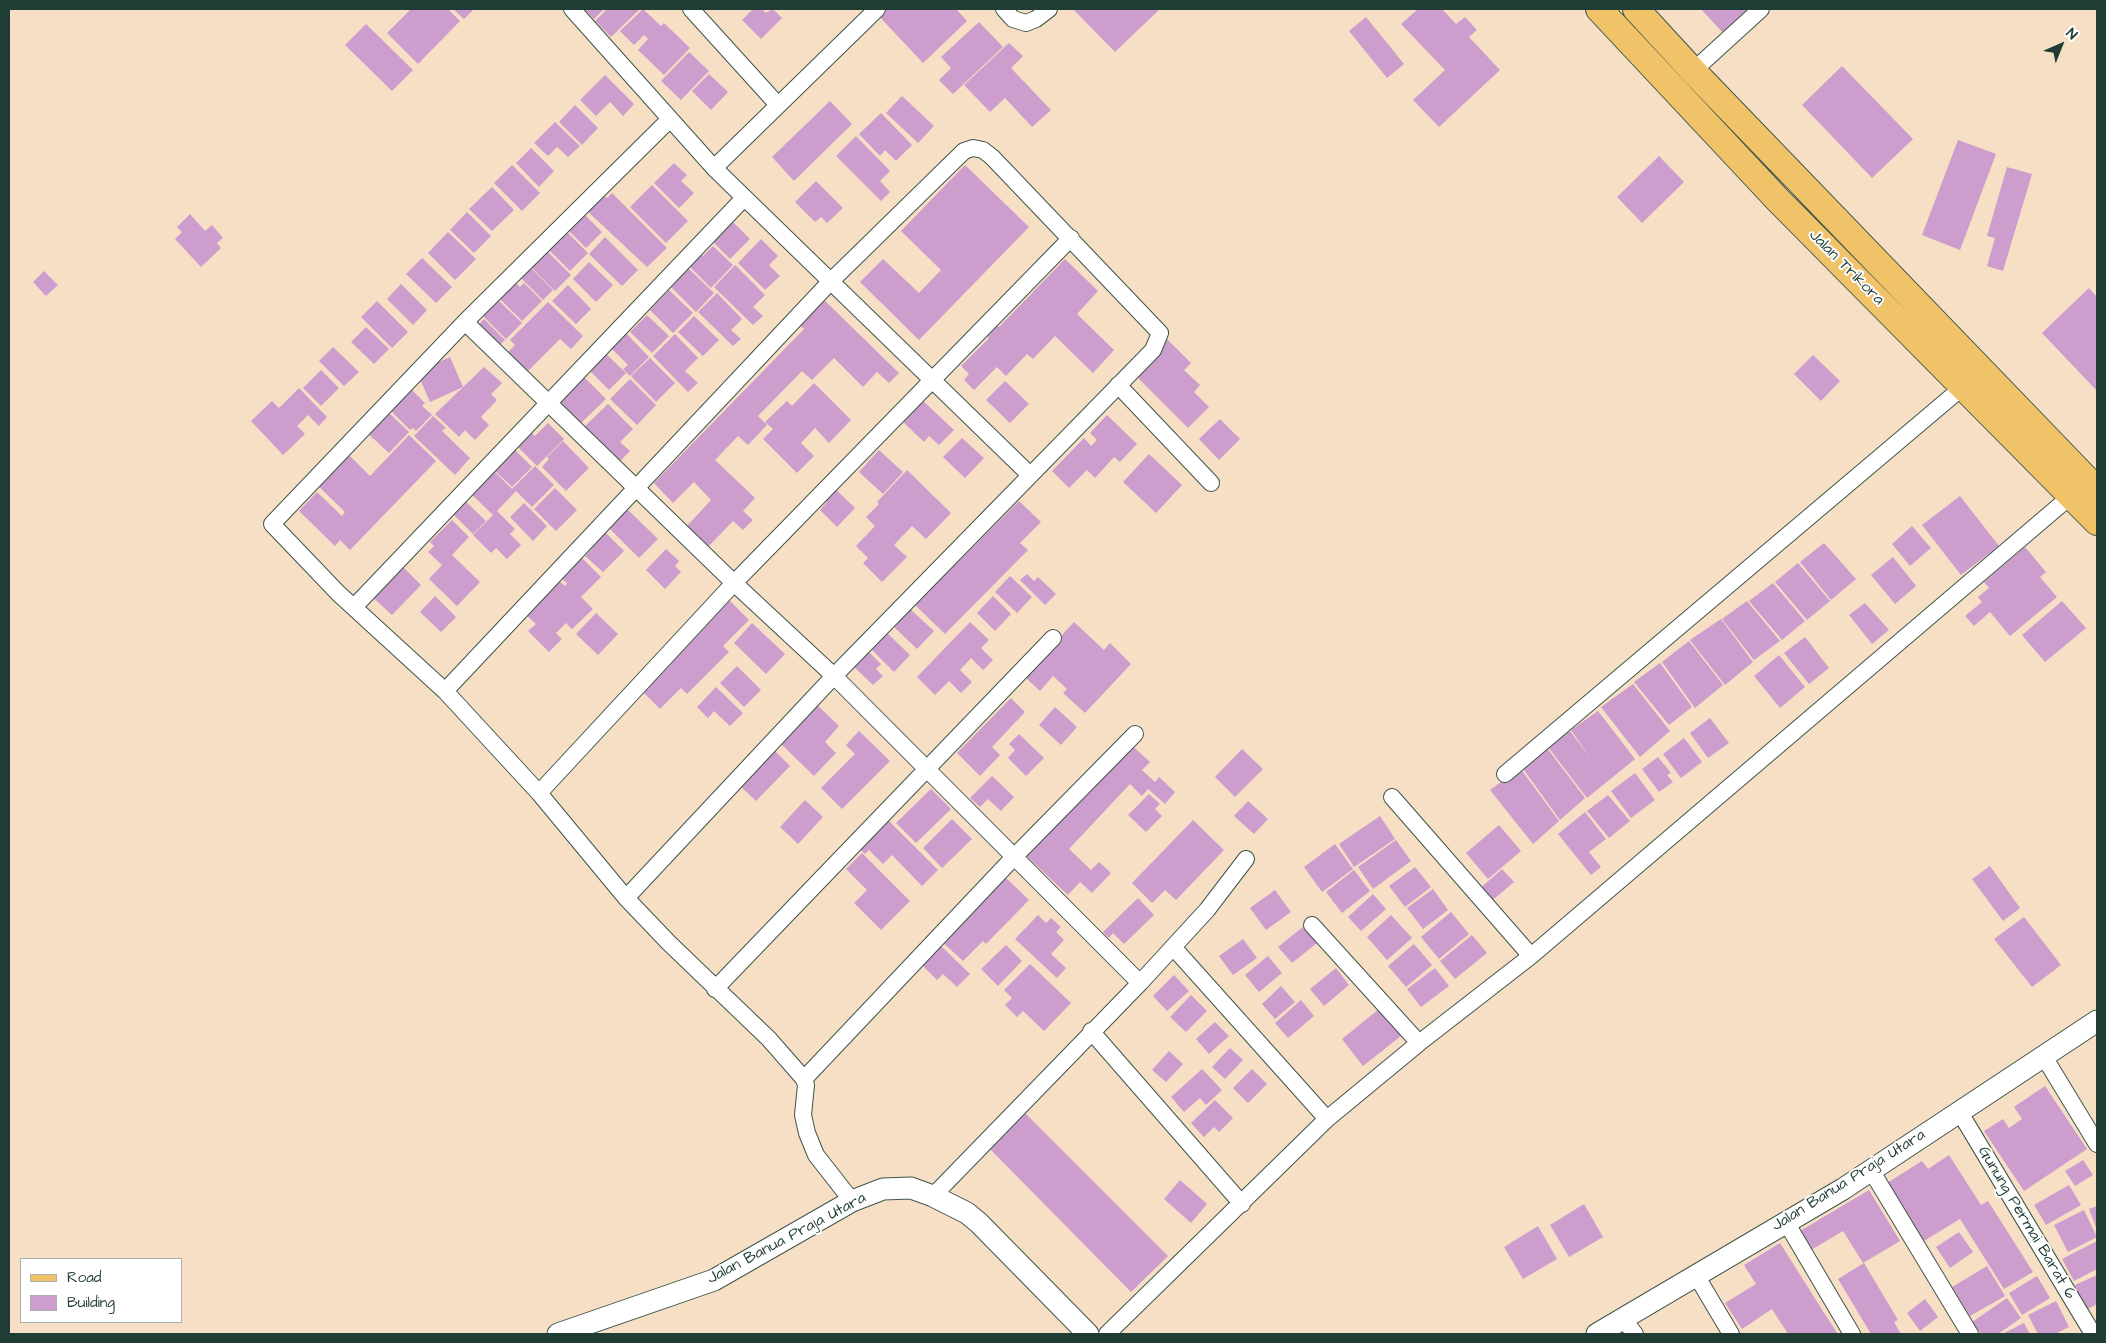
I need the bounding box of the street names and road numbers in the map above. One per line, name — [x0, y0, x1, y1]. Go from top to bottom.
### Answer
street label: Jalan Trikora — [1804, 226, 1888, 310]
street label: Jalan Banua Praja Utara — [1769, 1126, 1929, 1236]
street label: Gunung Permai Barat 6 — [1973, 1143, 2079, 1303]
street label: Jalan Banua Praja Utara — [704, 1189, 870, 1289]

